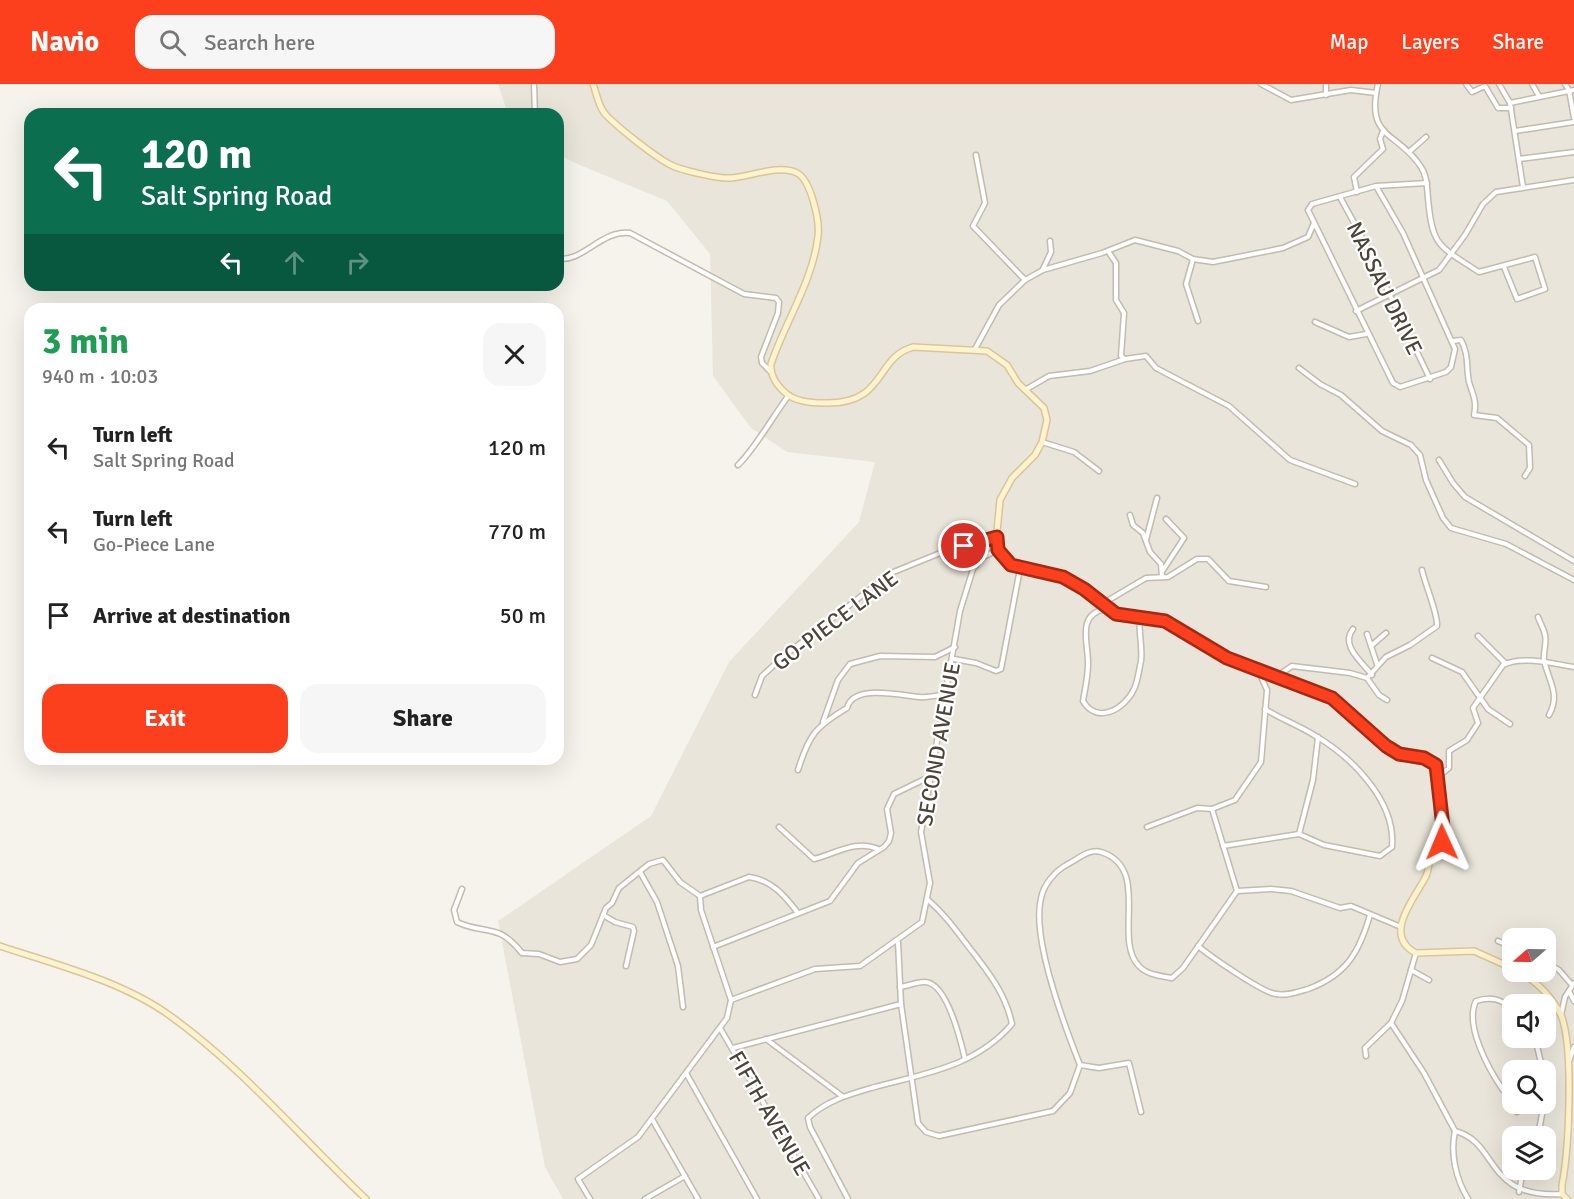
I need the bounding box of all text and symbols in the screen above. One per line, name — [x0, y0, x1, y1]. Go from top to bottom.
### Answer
search box — [135, 15, 555, 69]
text: Navio — [30, 25, 99, 59]
icon: search — [156, 26, 189, 59]
text: Search here — [204, 29, 315, 56]
text: Map — [1330, 29, 1368, 55]
text: Layers — [1401, 29, 1459, 55]
text: Share — [1492, 29, 1544, 55]
text: 120 m — [141, 129, 252, 180]
icon: left — [42, 132, 120, 210]
text: Salt Spring Road — [141, 180, 332, 213]
street label: NASSAU DRIVE — [1341, 217, 1428, 359]
icon: left — [215, 246, 248, 279]
icon: ahead — [278, 246, 311, 279]
icon: right — [341, 246, 374, 279]
text: 3 min — [42, 319, 129, 364]
button: close — [483, 323, 546, 386]
text: 940 m · 10:03 — [42, 364, 158, 389]
text: Turn left — [93, 421, 173, 448]
icon: left — [42, 431, 75, 464]
text: 120 m — [488, 434, 546, 461]
text: Salt Spring Road — [93, 448, 235, 473]
text: Turn left — [93, 505, 173, 532]
icon: left — [42, 515, 75, 548]
text: 770 m — [488, 518, 546, 545]
pin — [938, 520, 989, 571]
icon: arrive — [947, 529, 980, 562]
text: Go-Piece Lane — [93, 532, 215, 557]
street label: GO-PIECE LANE — [767, 564, 903, 676]
icon: arrive — [42, 599, 75, 632]
text: Arrive at destination — [93, 602, 290, 629]
text: 50 m — [500, 602, 546, 629]
street label: SECOND AVENUE — [911, 660, 966, 828]
button: Exit — [42, 684, 288, 753]
button: Share — [300, 684, 546, 753]
position arrow — [1410, 810, 1474, 874]
north arrow — [1502, 928, 1556, 982]
map controls — [1502, 928, 1556, 1180]
button: sound — [1502, 994, 1556, 1048]
street label: FIFTH AVENUE — [723, 1046, 816, 1180]
button: search — [1502, 1060, 1556, 1114]
button: layers — [1502, 1126, 1556, 1180]

